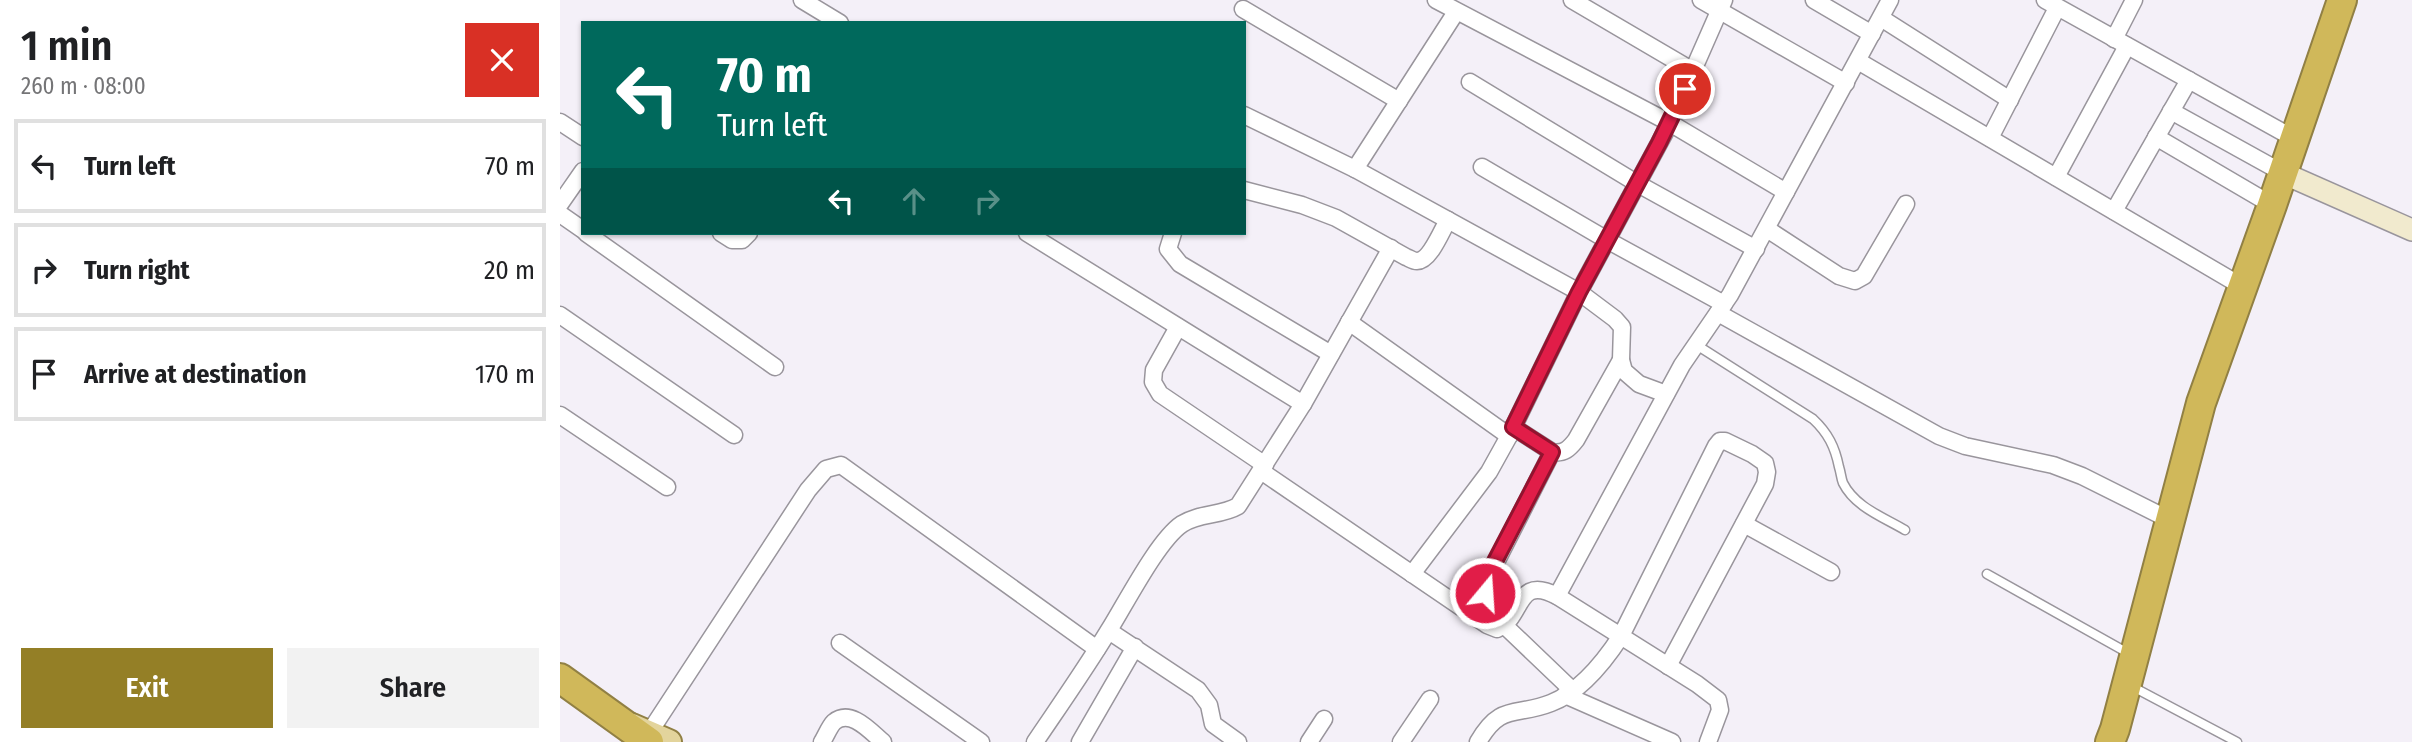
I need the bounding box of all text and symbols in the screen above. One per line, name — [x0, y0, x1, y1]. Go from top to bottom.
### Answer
text: 1 min — [21, 21, 112, 71]
button: close — [465, 23, 539, 97]
text: 70 m — [717, 46, 812, 105]
icon: left — [602, 49, 693, 140]
pin — [1655, 59, 1715, 119]
icon: arrive — [1666, 70, 1704, 108]
text: 260 m · 08:00 — [21, 72, 146, 100]
text: Turn left — [717, 106, 827, 144]
icon: left — [25, 147, 63, 185]
text: Turn left — [84, 151, 176, 182]
text: 70 m — [485, 151, 535, 182]
icon: left — [822, 182, 860, 220]
icon: ahead — [895, 182, 933, 220]
icon: right — [968, 182, 1006, 220]
icon: right — [25, 251, 63, 289]
text: Turn right — [84, 255, 190, 286]
text: 20 m — [484, 255, 535, 286]
icon: arrive — [25, 355, 63, 393]
text: Arrive at destination — [84, 359, 307, 390]
text: 170 m — [475, 359, 535, 390]
position arrow — [1448, 556, 1522, 630]
button: Exit — [21, 648, 273, 728]
button: Share — [287, 648, 539, 728]

